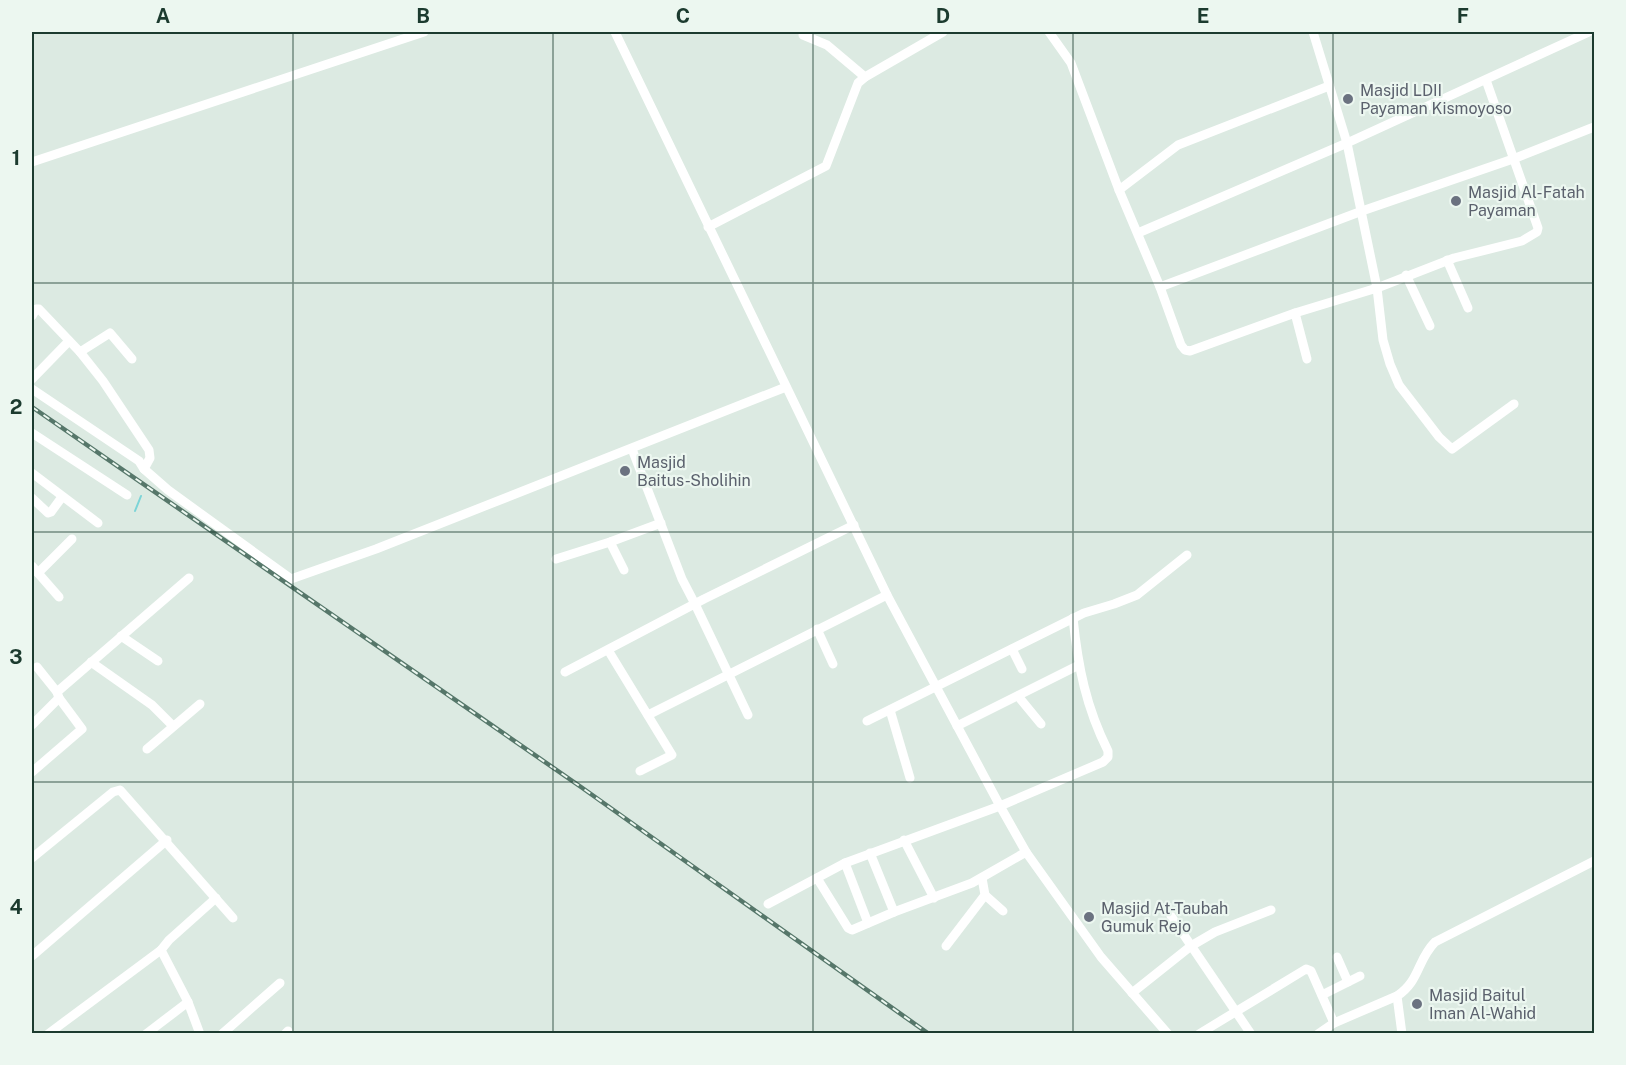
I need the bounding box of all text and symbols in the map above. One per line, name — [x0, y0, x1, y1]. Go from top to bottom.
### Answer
text: A — [156, 4, 170, 28]
text: B — [416, 4, 430, 28]
text: C — [676, 4, 690, 28]
text: D — [936, 4, 950, 28]
text: E — [1197, 4, 1209, 28]
text: F — [1457, 4, 1469, 28]
place label: Masjid LDII Payaman Kismoyoso — [1360, 81, 1512, 118]
marker: Masjid LDII Payaman Kismoyoso — [1341, 92, 1355, 106]
text: 1 — [12, 146, 20, 170]
place label: Masjid Al-Fatah Payaman — [1468, 183, 1585, 220]
marker: Masjid Al-Fatah Payaman — [1449, 194, 1463, 208]
text: 2 — [10, 395, 22, 419]
place label: Masjid Baitus-Sholihin — [637, 453, 751, 490]
marker: Masjid Baitus-Sholihin — [618, 464, 632, 478]
text: 3 — [9, 645, 23, 669]
text: 4 — [9, 895, 23, 919]
place label: Masjid At-Taubah Gumuk Rejo — [1101, 899, 1228, 936]
marker: Masjid At-Taubah Gumuk Rejo — [1082, 910, 1096, 924]
place label: Masjid Baitul Iman Al-Wahid — [1429, 986, 1536, 1023]
marker: Masjid Baitul Iman Al-Wahid — [1410, 997, 1424, 1011]

